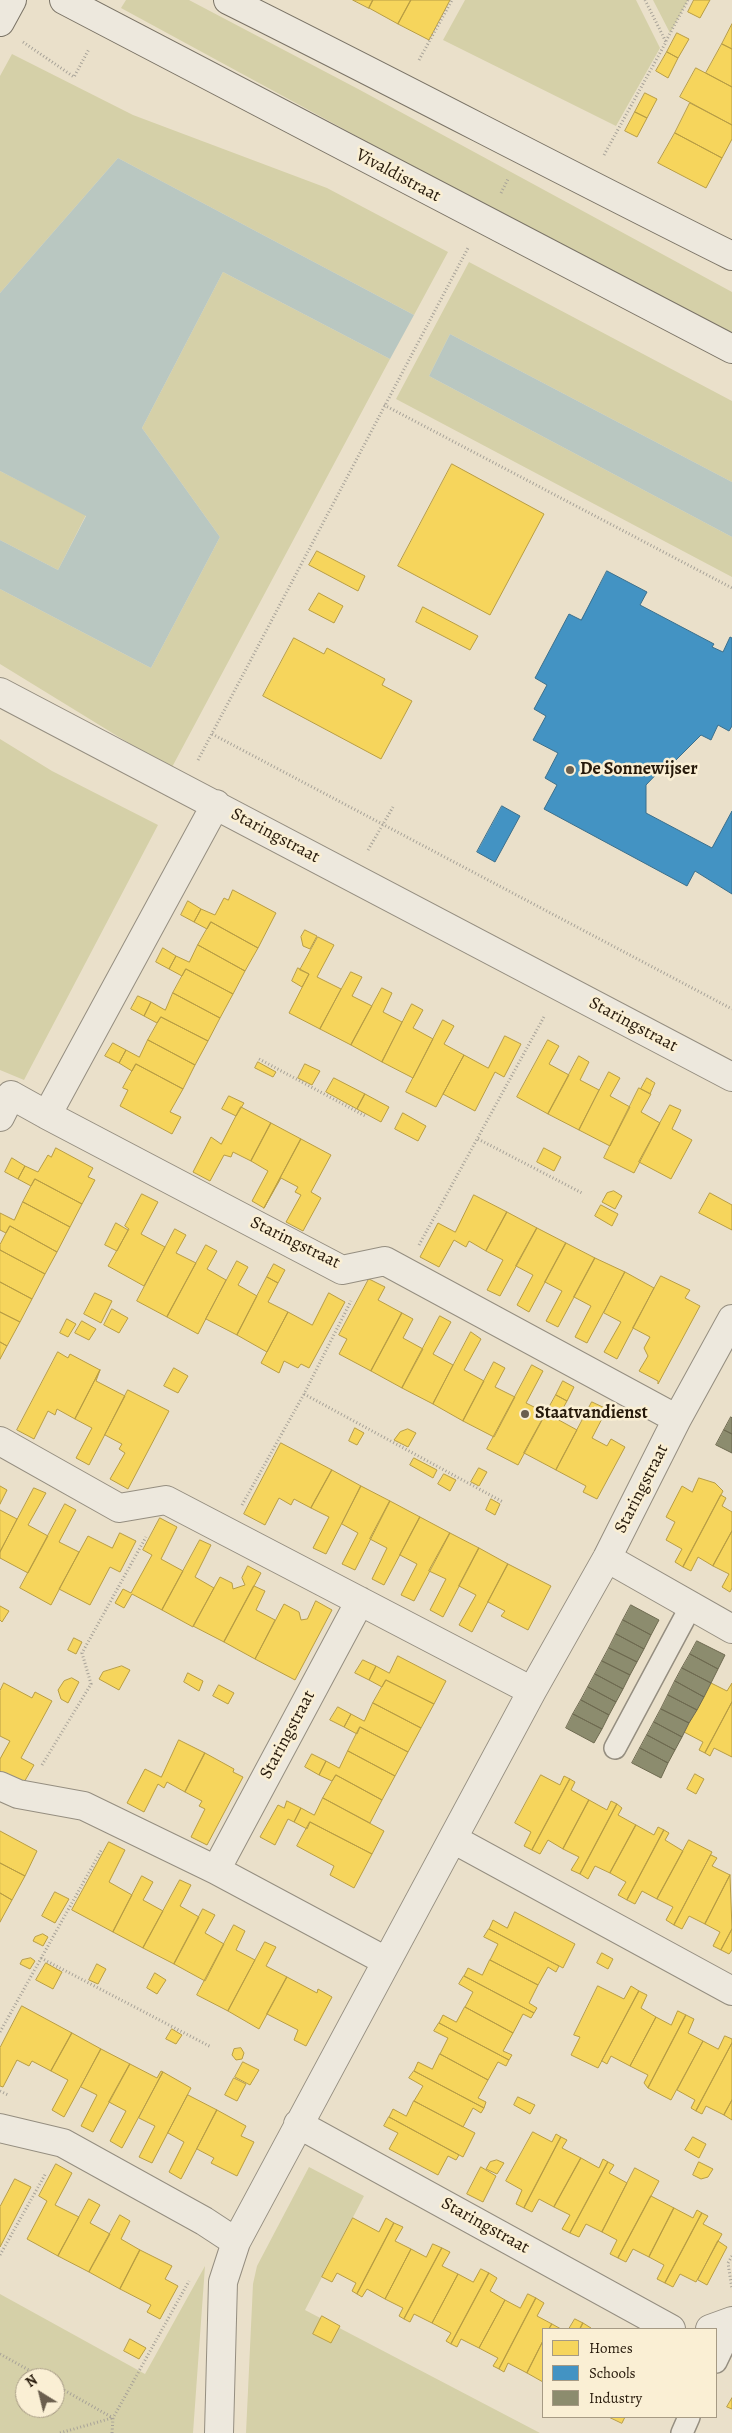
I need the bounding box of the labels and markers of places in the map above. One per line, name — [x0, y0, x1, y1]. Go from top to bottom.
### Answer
place label: De Sonnewijser — [580, 759, 698, 781]
marker: De Sonnewijser — [564, 764, 576, 776]
place label: Staatvandienst — [535, 1403, 648, 1425]
marker: Staatvandienst — [519, 1408, 531, 1420]

